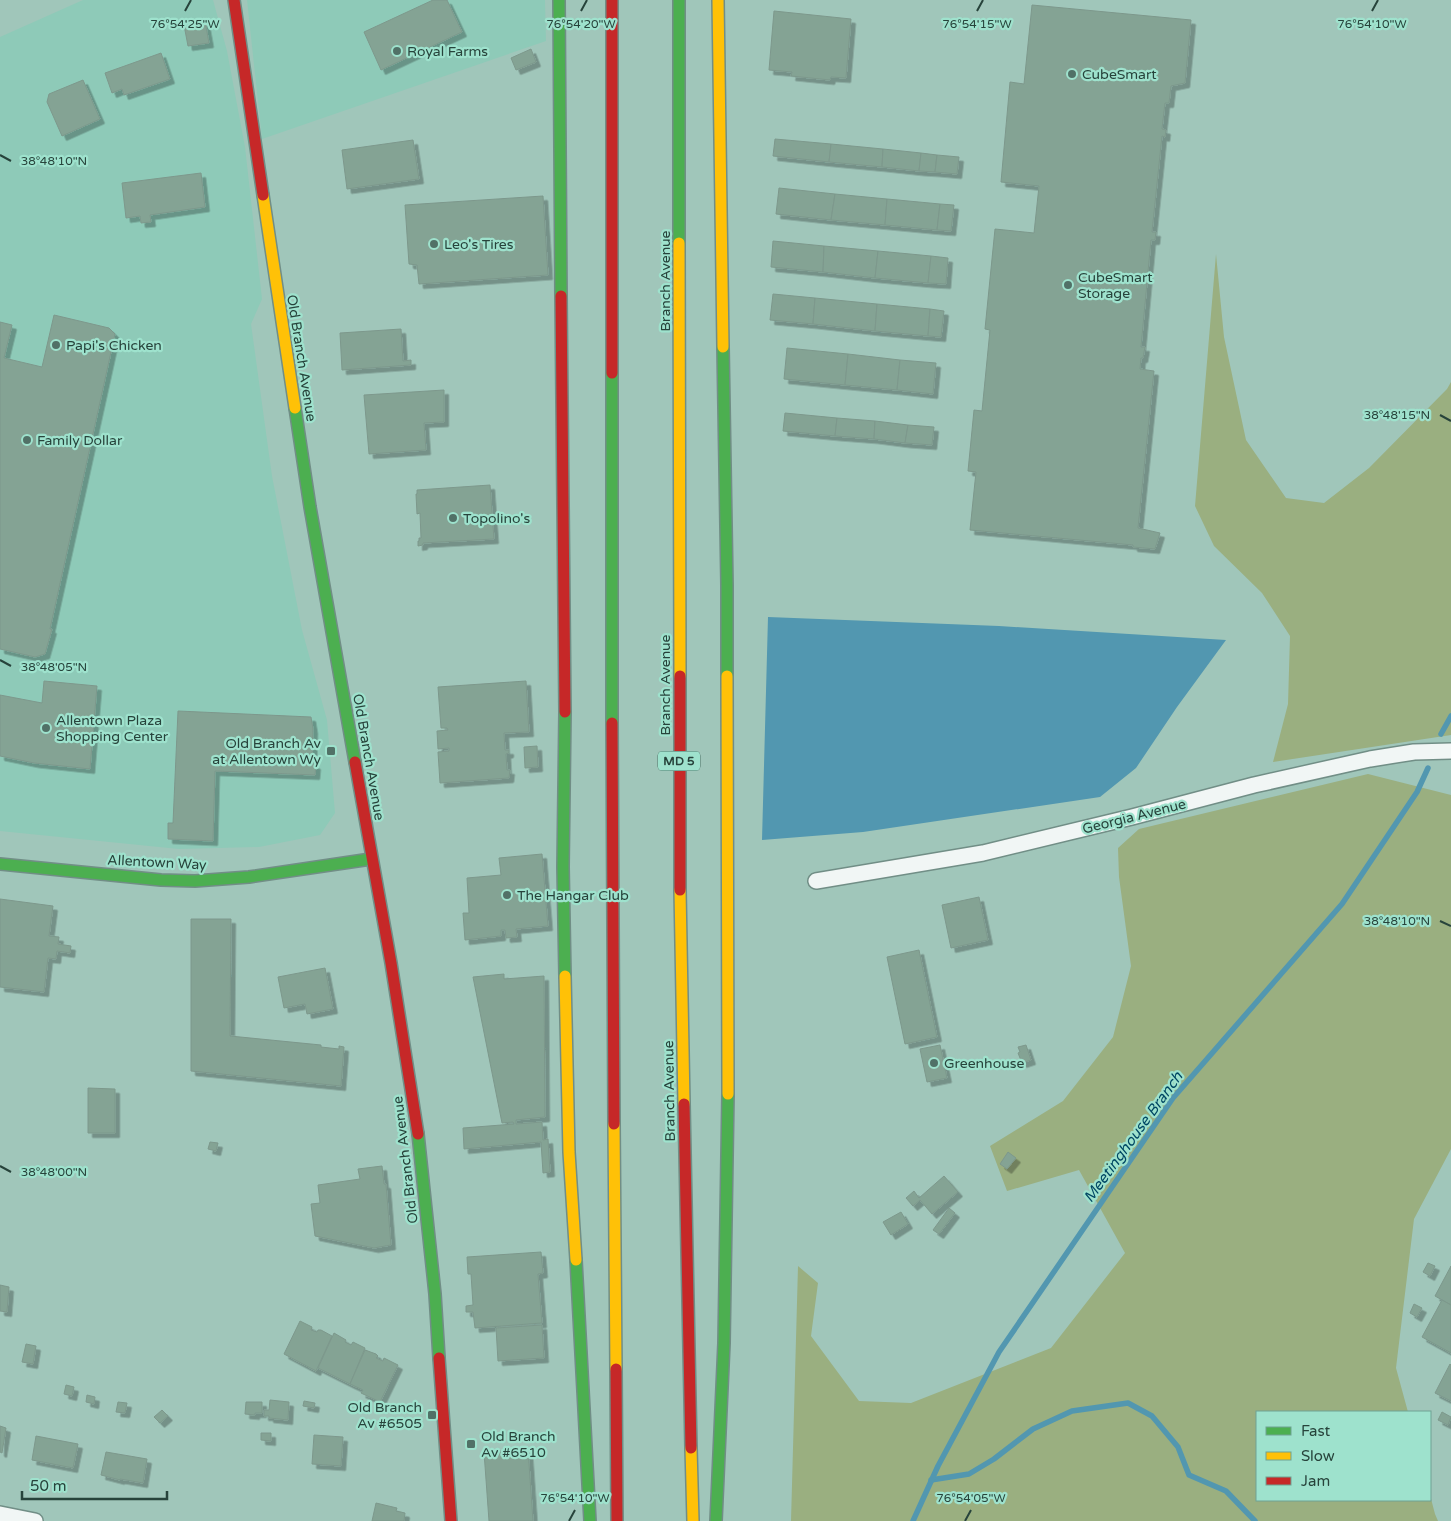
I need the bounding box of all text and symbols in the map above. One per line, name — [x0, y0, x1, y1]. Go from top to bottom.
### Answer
text: 76°54'25"W — [150, 17, 220, 31]
text: 76°54'20"W — [546, 17, 616, 31]
text: 76°54'15"W — [942, 17, 1012, 31]
text: 76°54'10"W — [1337, 17, 1407, 31]
place label: Royal Farms — [407, 43, 488, 60]
marker: Royal Farms — [391, 45, 403, 57]
place label: CubeSmart — [1082, 66, 1157, 83]
marker: CubeSmart — [1066, 68, 1078, 80]
text: 38°48'10"N — [21, 154, 87, 168]
street label: Branch Avenue — [657, 230, 674, 332]
place label: Leo's Tires — [444, 236, 514, 253]
marker: Leo's Tires — [428, 238, 440, 250]
place label: CubeSmart Storage — [1078, 269, 1153, 302]
marker: CubeSmart Storage — [1062, 279, 1074, 291]
street label: Old Branch Avenue — [283, 293, 320, 423]
place label: Papi's Chicken — [66, 337, 162, 354]
marker: Papi's Chicken — [50, 339, 62, 351]
text: 38°48'15"N — [1364, 408, 1430, 422]
place label: Family Dollar — [37, 432, 123, 449]
marker: Family Dollar — [21, 434, 33, 446]
place label: Topolino's — [463, 510, 530, 527]
marker: Topolino's — [447, 512, 459, 524]
street label: Branch Avenue — [657, 634, 674, 736]
text: 38°48'05"N — [21, 660, 87, 674]
street label: Old Branch Avenue — [349, 692, 388, 822]
place label: Allentown Plaza Shopping Center — [56, 712, 169, 745]
marker: Allentown Plaza Shopping Center — [40, 722, 52, 734]
place label: Old Branch Av at Allentown Wy — [212, 735, 322, 768]
marker: Old Branch Av at Allentown Wy — [325, 745, 337, 757]
road number: MD 5 — [658, 751, 700, 770]
street label: Georgia Avenue — [1081, 795, 1188, 838]
street label: Allentown Way — [107, 851, 208, 874]
place label: The Hangar Club — [517, 887, 629, 904]
marker: The Hangar Club — [501, 889, 513, 901]
text: 38°48'10"N — [1364, 914, 1430, 928]
street label: Branch Avenue — [660, 1040, 679, 1142]
place label: Greenhouse — [944, 1055, 1024, 1072]
marker: Greenhouse — [928, 1057, 940, 1069]
water label: Meetinghouse Branch — [1080, 1067, 1187, 1206]
street label: Old Branch Avenue — [389, 1095, 422, 1225]
text: 38°48'00"N — [21, 1165, 87, 1179]
place label: Old Branch Av #6505 — [347, 1399, 422, 1432]
marker: Old Branch Av #6505 — [426, 1409, 438, 1421]
legend — [1256, 1411, 1431, 1501]
text: Fast — [1301, 1422, 1331, 1440]
place label: Old Branch Av #6510 — [481, 1428, 556, 1461]
marker: Old Branch Av #6510 — [465, 1438, 477, 1450]
text: Slow — [1301, 1447, 1335, 1465]
scale bar — [22, 1468, 168, 1500]
text: Jam — [1301, 1472, 1330, 1490]
text: 50 m — [30, 1477, 67, 1495]
text: 76°54'10"W — [540, 1491, 610, 1505]
text: 76°54'05"W — [936, 1491, 1006, 1505]

